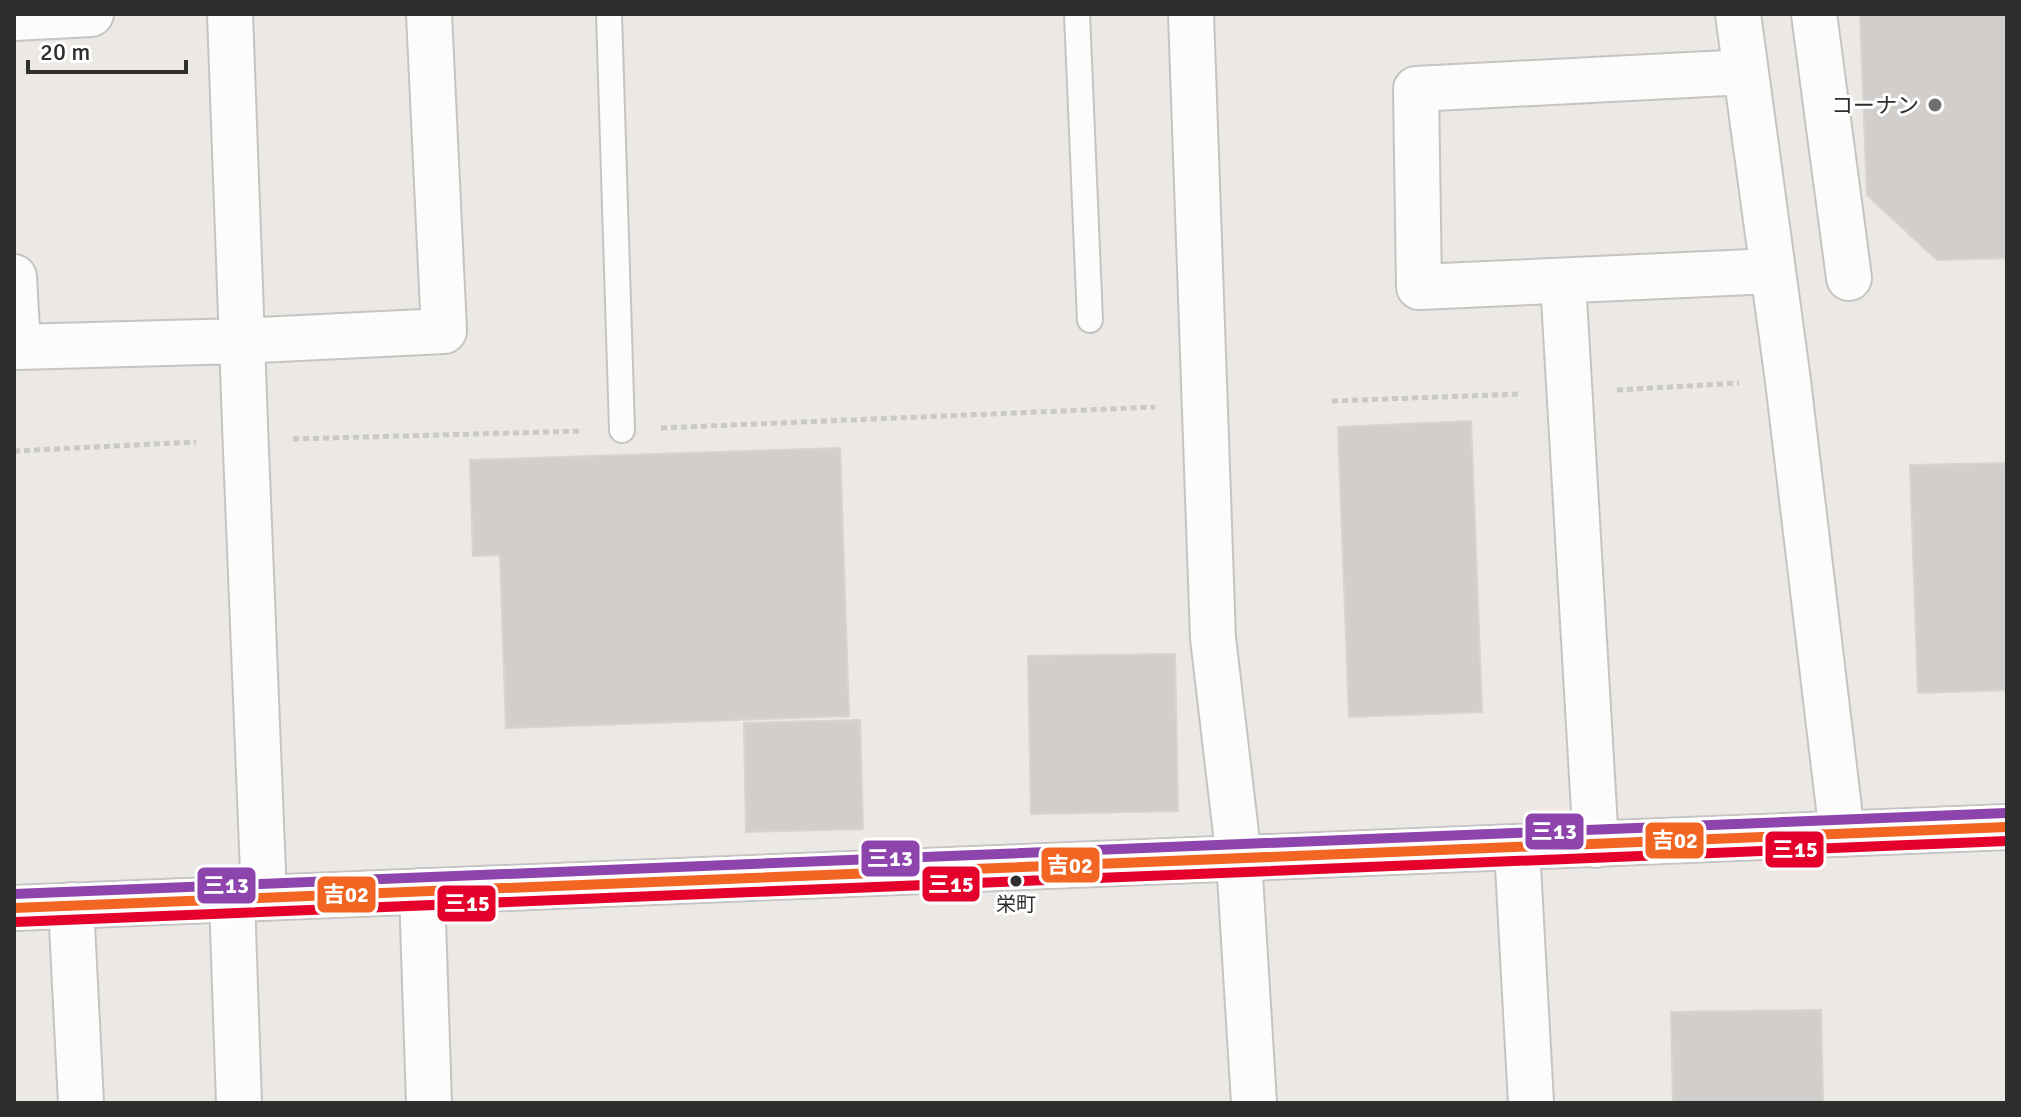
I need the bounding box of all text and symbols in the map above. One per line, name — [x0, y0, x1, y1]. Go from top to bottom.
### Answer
scale bar — [28, 24, 186, 74]
text: 20 m — [40, 37, 90, 67]
place label: コーナン — [1831, 92, 1919, 119]
marker: コーナン — [1926, 96, 1944, 114]
line badge: 三13 — [1524, 812, 1585, 851]
text: 三13 — [1531, 818, 1577, 845]
line badge: 吉02 — [1644, 821, 1705, 860]
text: 吉02 — [1652, 827, 1698, 854]
line badge: 三15 — [1764, 830, 1825, 869]
text: 三15 — [1772, 836, 1818, 863]
line badge: 三13 — [860, 839, 921, 878]
text: 三13 — [867, 845, 913, 872]
line badge: 吉02 — [1040, 846, 1101, 884]
text: 吉02 — [1047, 852, 1093, 879]
line badge: 三15 — [921, 865, 981, 903]
line badge: 三13 — [196, 866, 257, 905]
text: 三15 — [928, 871, 974, 898]
text: 三13 — [203, 872, 249, 899]
marker: 栄町 — [1008, 873, 1024, 889]
line badge: 吉02 — [316, 875, 377, 914]
text: 吉02 — [323, 881, 369, 908]
line badge: 三15 — [436, 884, 497, 923]
text: 三15 — [444, 890, 490, 917]
place label: 栄町 — [996, 892, 1036, 917]

